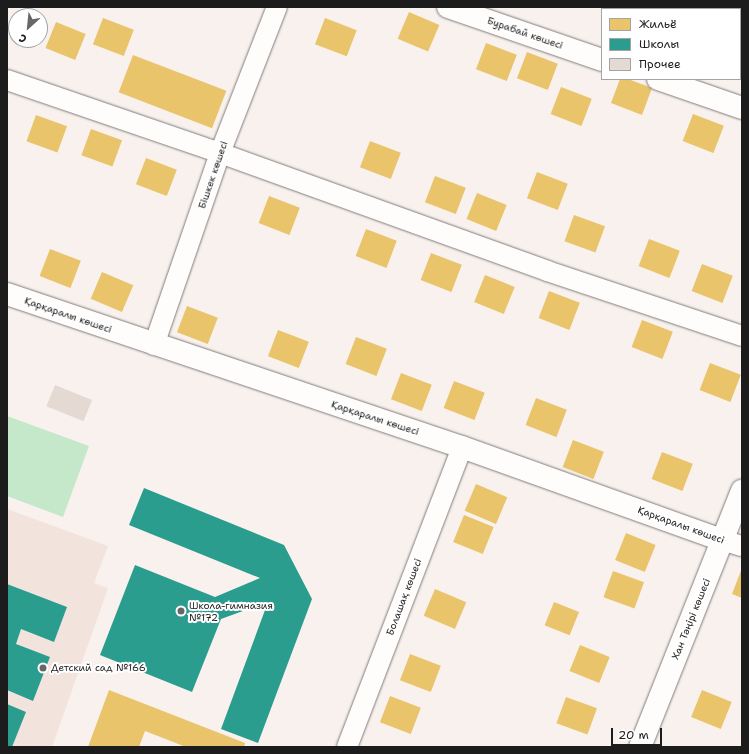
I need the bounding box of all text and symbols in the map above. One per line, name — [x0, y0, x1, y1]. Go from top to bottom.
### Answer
north arrow — [8, 8, 48, 48]
legend — [601, 8, 741, 80]
street label: Бурабай көшесі — [486, 14, 564, 52]
text: Жильё — [639, 16, 677, 32]
text: С — [16, 30, 29, 46]
text: Школы — [639, 36, 679, 52]
text: Прочее — [639, 56, 681, 72]
street label: Бішкек көшесі — [196, 140, 230, 210]
street label: Қарқаралы көшесі — [23, 294, 113, 336]
street label: Қарқаралы көшесі — [330, 398, 420, 438]
street label: Қарқаралы көшесі — [636, 504, 726, 546]
street label: Болашақ көшесі — [384, 557, 424, 637]
street label: Хан Тәңірі көшесі — [669, 577, 713, 661]
place label: Школа-гимназия №172 — [189, 599, 273, 622]
marker: Школа-гимназия №172 — [176, 606, 186, 616]
place label: Детский сад №166 — [51, 662, 146, 674]
marker: Детский сад №166 — [38, 663, 48, 673]
scale bar — [613, 720, 664, 746]
text: 20 m — [618, 727, 649, 743]

